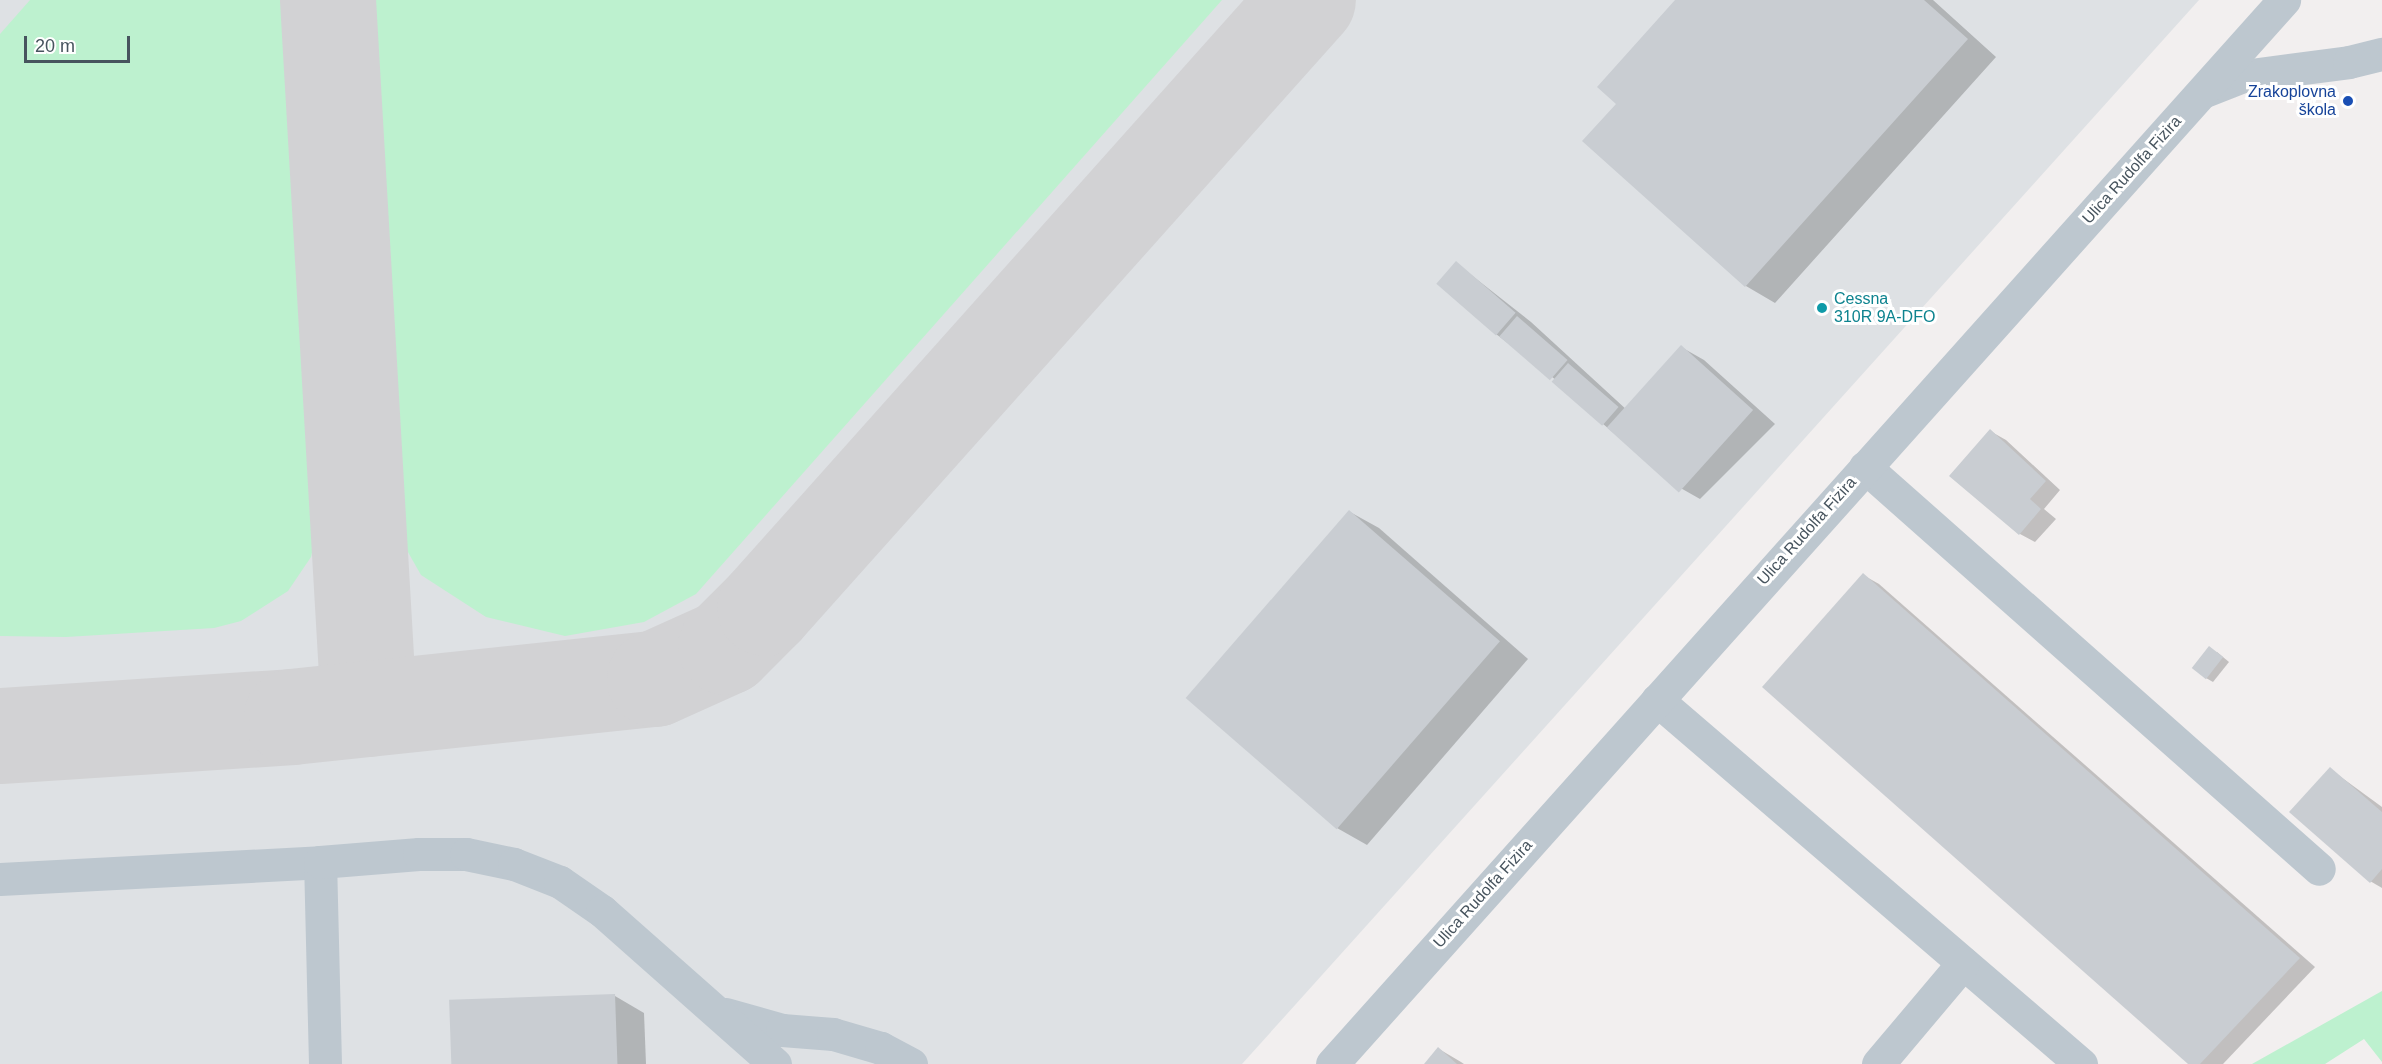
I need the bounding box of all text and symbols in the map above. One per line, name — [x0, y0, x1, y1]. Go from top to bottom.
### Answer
scale bar — [27, 24, 134, 62]
text: 20 m — [35, 36, 75, 56]
place label: Zrakoplovna škola — [2248, 82, 2336, 120]
marker: Zrakoplovna škola — [2341, 94, 2355, 108]
street label: Ulica Rudolfa Fizira — [2078, 112, 2186, 228]
place label: Cessna 310R 9A-DFO — [1834, 289, 1935, 327]
marker: Cessna 310R 9A-DFO — [1815, 301, 1829, 315]
street label: Ulica Rudolfa Fizira — [1753, 473, 1861, 589]
street label: Ulica Rudolfa Fizira — [1429, 836, 1537, 952]

